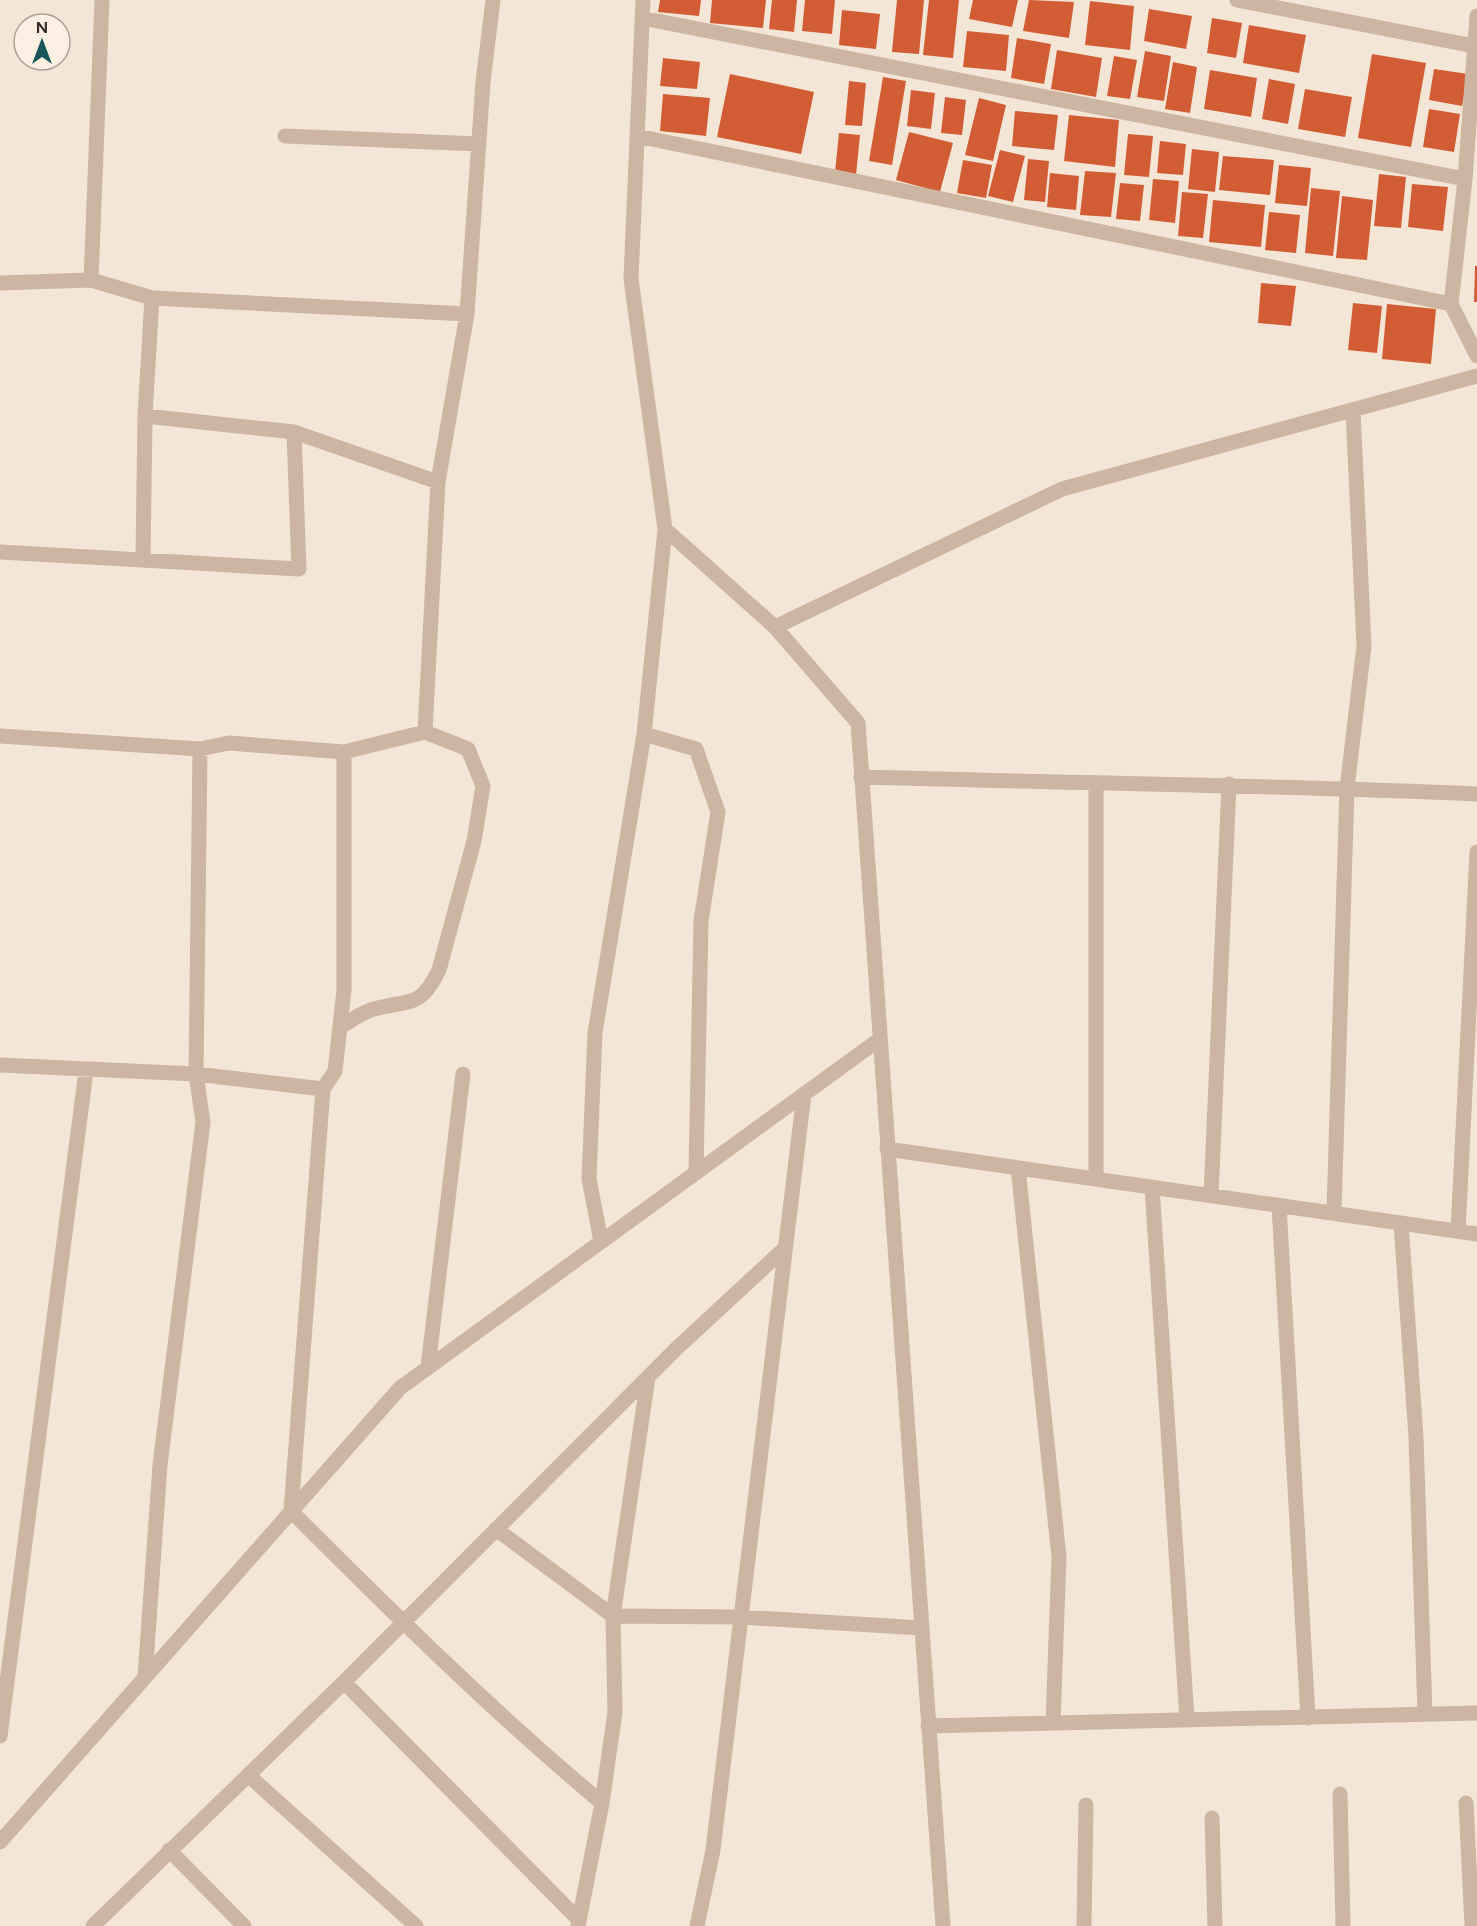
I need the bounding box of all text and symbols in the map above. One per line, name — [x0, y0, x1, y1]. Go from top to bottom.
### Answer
north arrow — [12, 12, 72, 72]
text: N — [36, 18, 48, 37]

